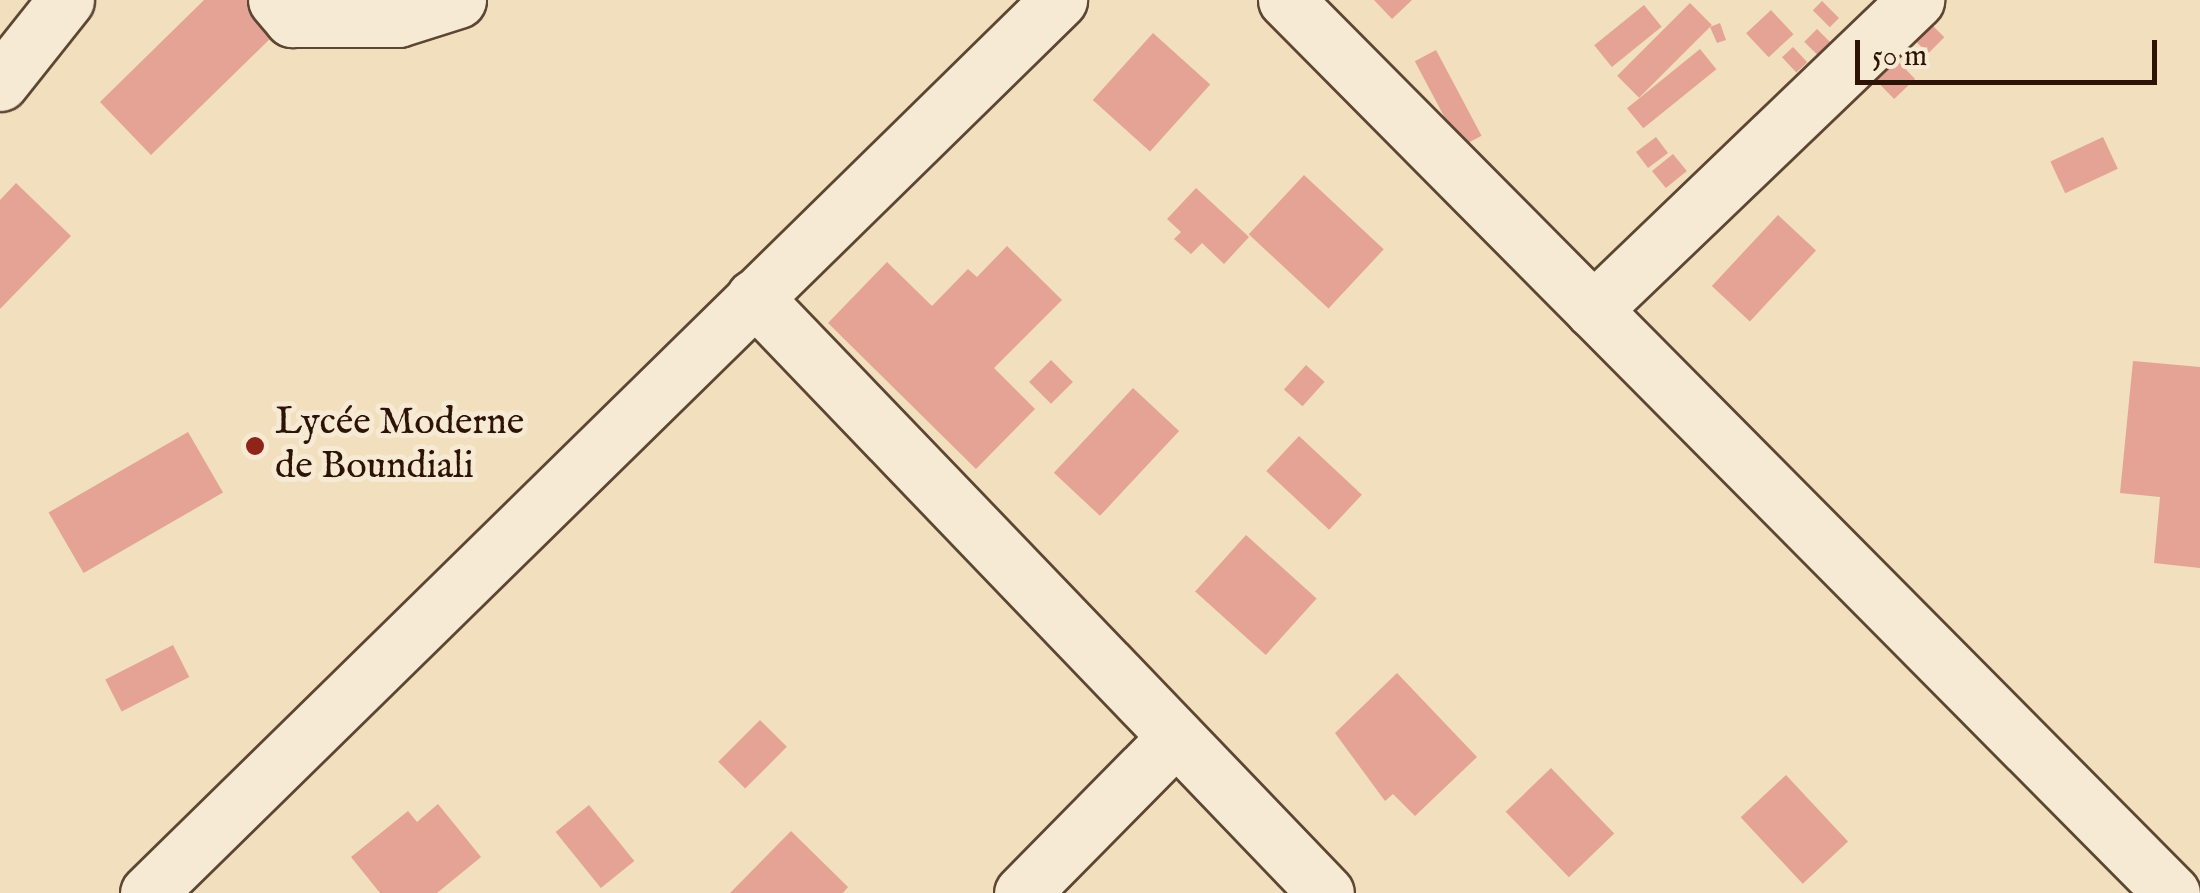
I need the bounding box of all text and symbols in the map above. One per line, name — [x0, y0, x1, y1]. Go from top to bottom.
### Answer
scale bar — [1860, 20, 2162, 82]
text: 50 m — [1872, 38, 1927, 76]
place label: Lycée Moderne de Boundiali — [275, 401, 524, 490]
marker: Lycée Moderne de Boundiali — [244, 435, 266, 457]

